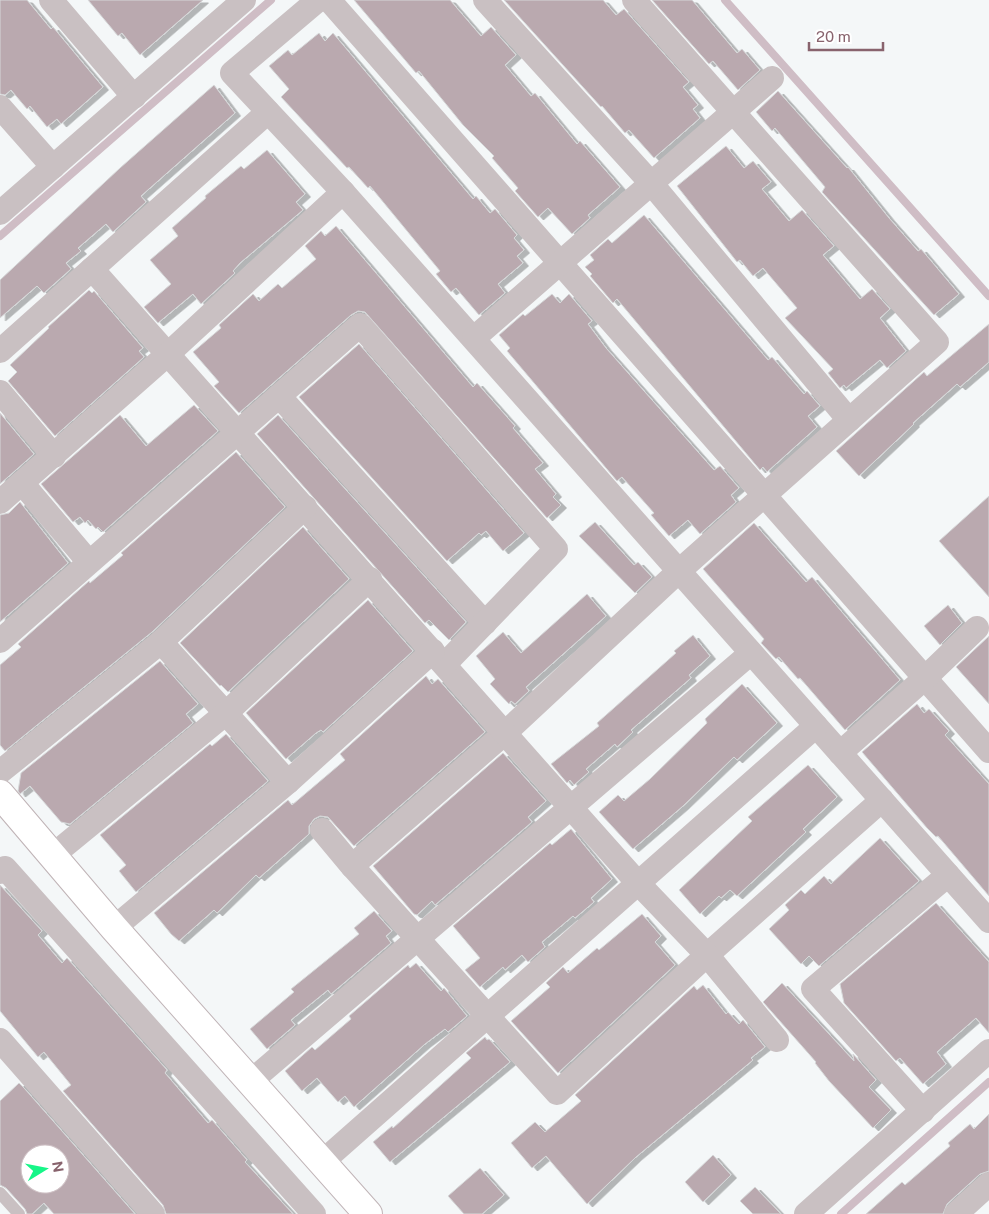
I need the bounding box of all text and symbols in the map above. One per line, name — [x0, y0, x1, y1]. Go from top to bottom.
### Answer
scale bar — [809, 20, 883, 52]
text: 20 m — [816, 28, 851, 45]
north arrow — [20, 1144, 70, 1194]
text: N — [49, 1160, 67, 1174]

